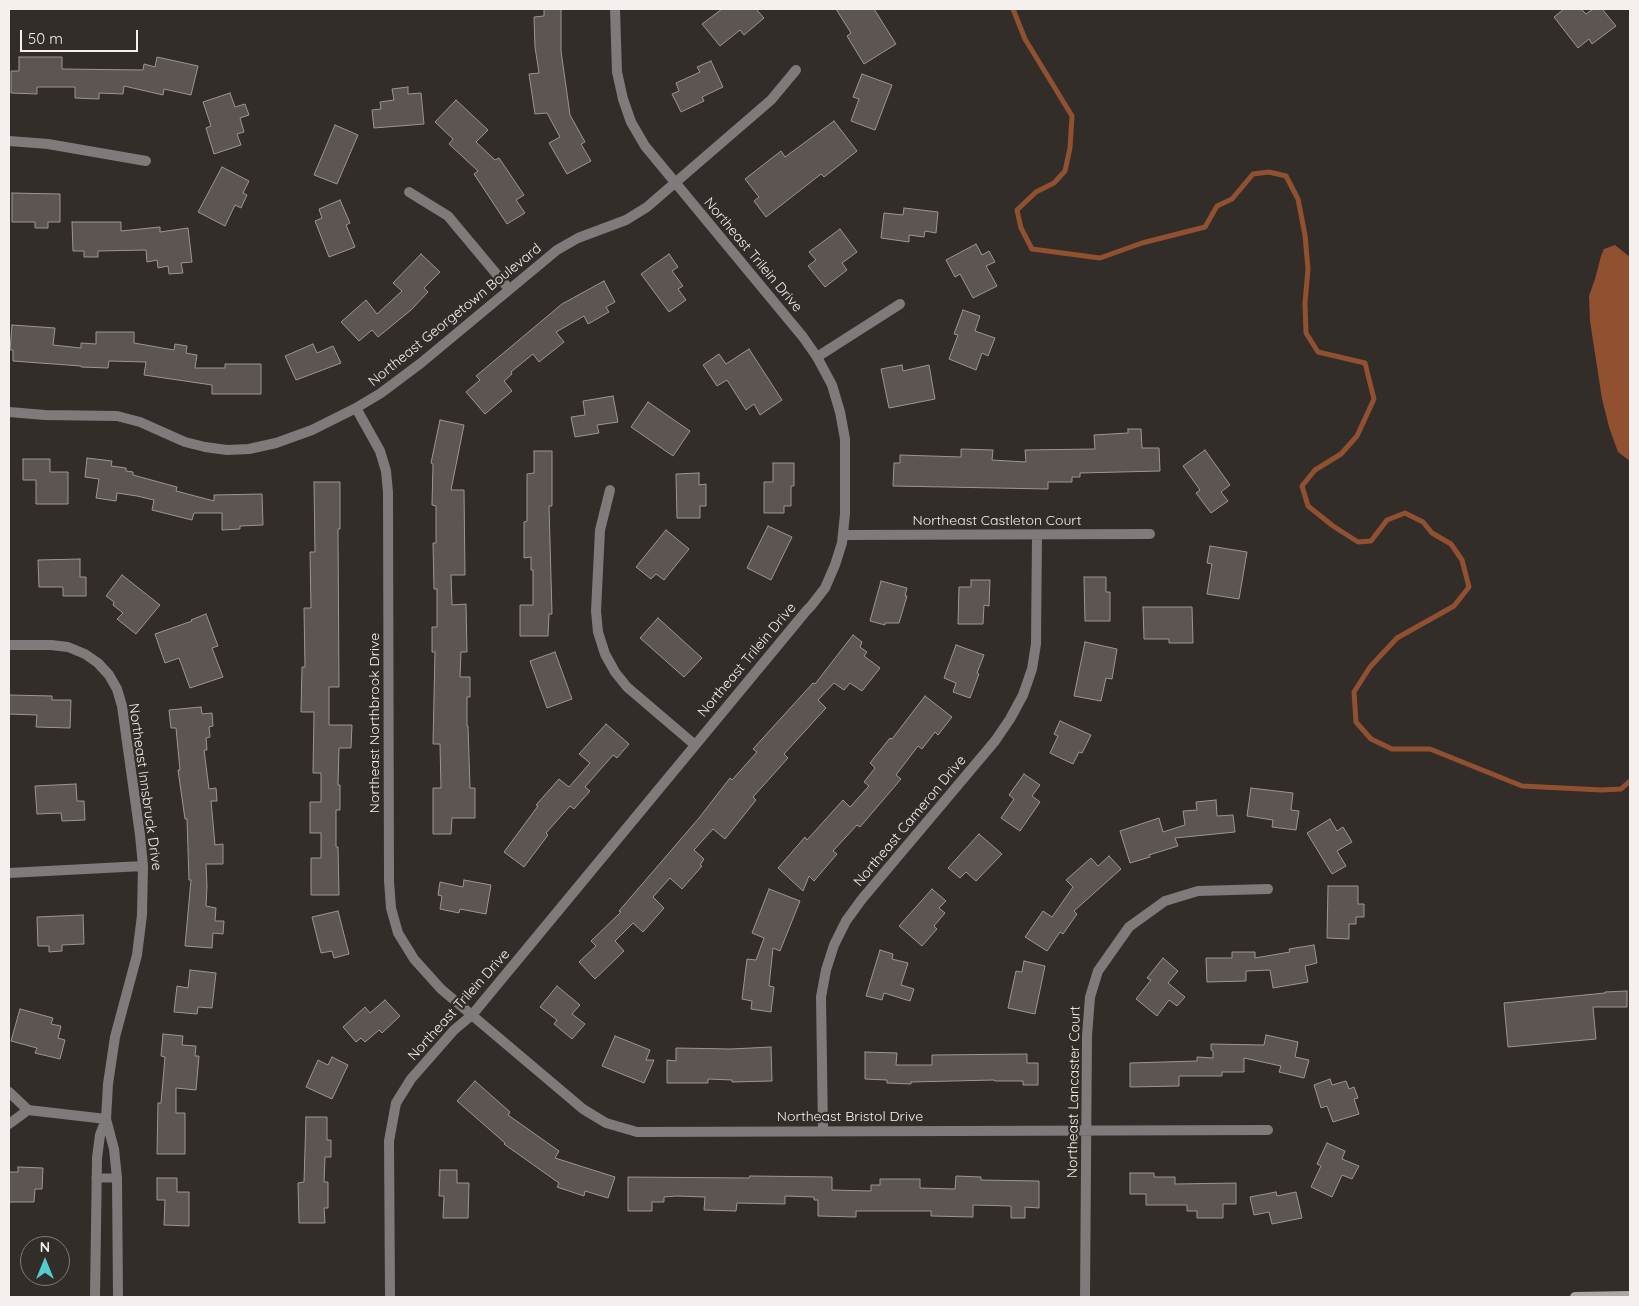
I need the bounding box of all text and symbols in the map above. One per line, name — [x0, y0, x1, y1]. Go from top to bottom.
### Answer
scale bar — [22, 20, 140, 52]
text: 50 m — [28, 29, 63, 48]
street label: Northeast Trilein Drive — [700, 194, 806, 316]
street label: Northeast Georgetown Boulevard — [365, 240, 545, 390]
street label: Northeast Castleton Court — [913, 513, 1081, 529]
street label: Northeast Trilein Drive — [694, 599, 800, 721]
street label: Northeast Northbrook Drive — [367, 633, 383, 813]
street label: Northeast Innsbruck Drive — [125, 702, 165, 872]
street label: Northeast Cameron Drive — [850, 752, 970, 890]
street label: Northeast Trilein Drive — [405, 946, 513, 1064]
street label: Northeast Lancaster Court — [1064, 1006, 1084, 1178]
street label: Northeast Bristol Drive — [777, 1109, 923, 1125]
north arrow — [20, 1236, 70, 1286]
text: N — [40, 1238, 50, 1256]

